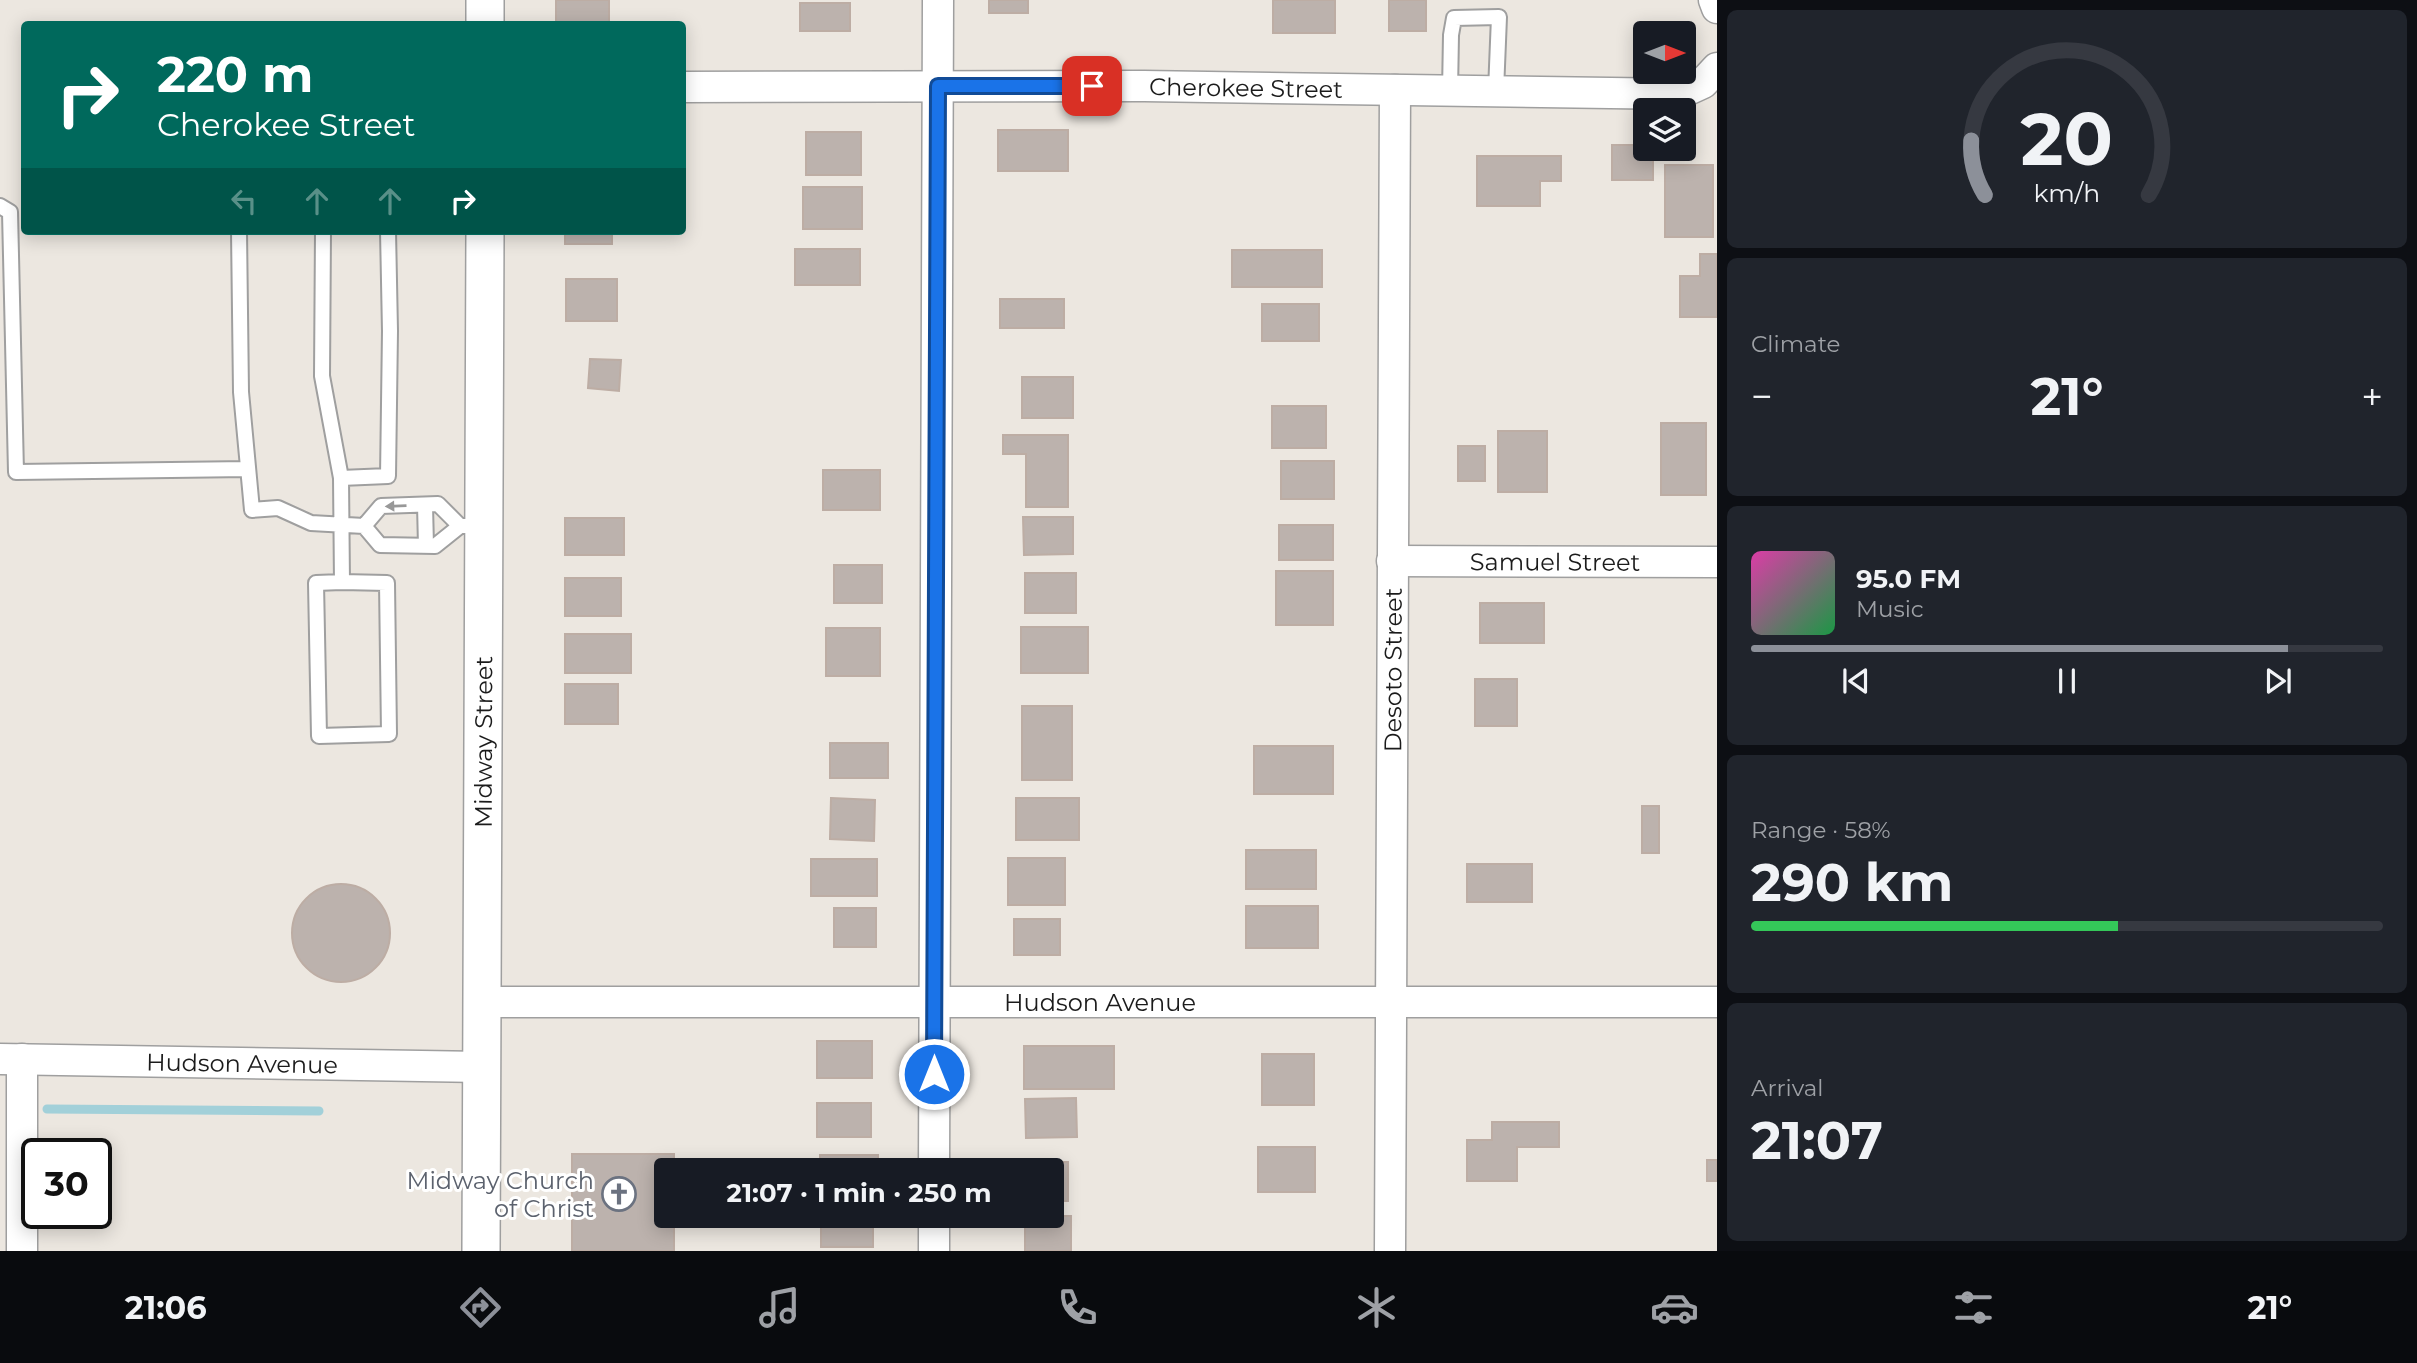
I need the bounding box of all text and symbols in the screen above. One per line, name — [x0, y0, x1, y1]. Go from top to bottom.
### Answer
north arrow — [1633, 21, 1696, 84]
map controls — [1633, 21, 1696, 161]
text: 220 m — [157, 45, 313, 104]
icon: right — [42, 49, 133, 140]
pin — [1062, 56, 1122, 116]
icon: arrive — [1073, 67, 1111, 105]
street label: Cherokee Street — [1149, 72, 1343, 103]
text: 20 — [2021, 95, 2113, 183]
button: layers — [1633, 98, 1696, 161]
text: Cherokee Street — [157, 105, 415, 144]
text: km/h — [2034, 178, 2100, 208]
icon: left — [225, 182, 263, 220]
icon: ahead — [298, 182, 336, 220]
icon: ahead — [371, 182, 409, 220]
icon: right — [444, 182, 482, 220]
text: Climate — [1751, 330, 1840, 358]
text: 21° — [2031, 365, 2103, 428]
text: − — [1751, 373, 1773, 420]
text: + — [2361, 373, 2383, 420]
one-way arrow — [385, 500, 407, 511]
street label: Samuel Street — [1470, 547, 1640, 576]
text: 95.0 FM — [1856, 563, 1961, 595]
street label: Desoto Street — [1378, 588, 1407, 752]
text: Music — [1856, 595, 1924, 623]
street label: Midway Street — [468, 656, 498, 828]
icon: previous — [1837, 662, 1875, 700]
icon: pause — [2048, 662, 2086, 700]
icon: next — [2259, 662, 2297, 700]
text: Range · 58% — [1751, 816, 1891, 844]
text: 290 km — [1751, 851, 1953, 914]
street label: Hudson Avenue — [1004, 988, 1196, 1017]
position arrow — [897, 1037, 971, 1111]
street label: Hudson Avenue — [146, 1047, 338, 1079]
text: Arrival — [1751, 1074, 1824, 1102]
text: 21:07 — [1751, 1109, 1883, 1172]
speed limit sign: 30 — [21, 1138, 112, 1229]
place label: Midway Church of Christ — [406, 1166, 594, 1223]
church icon: Midway Church of Christ — [600, 1175, 638, 1213]
text: 21:07 · 1 min · 250 m — [727, 1177, 991, 1209]
icon: directions — [456, 1283, 505, 1332]
icon: music — [755, 1283, 804, 1332]
icon: phone — [1053, 1283, 1102, 1332]
icon: climate — [1352, 1283, 1401, 1332]
icon: car — [1650, 1283, 1699, 1332]
icon: filters — [1949, 1283, 1998, 1332]
text: 21:06 — [125, 1288, 207, 1327]
text: 21° — [2247, 1288, 2292, 1327]

